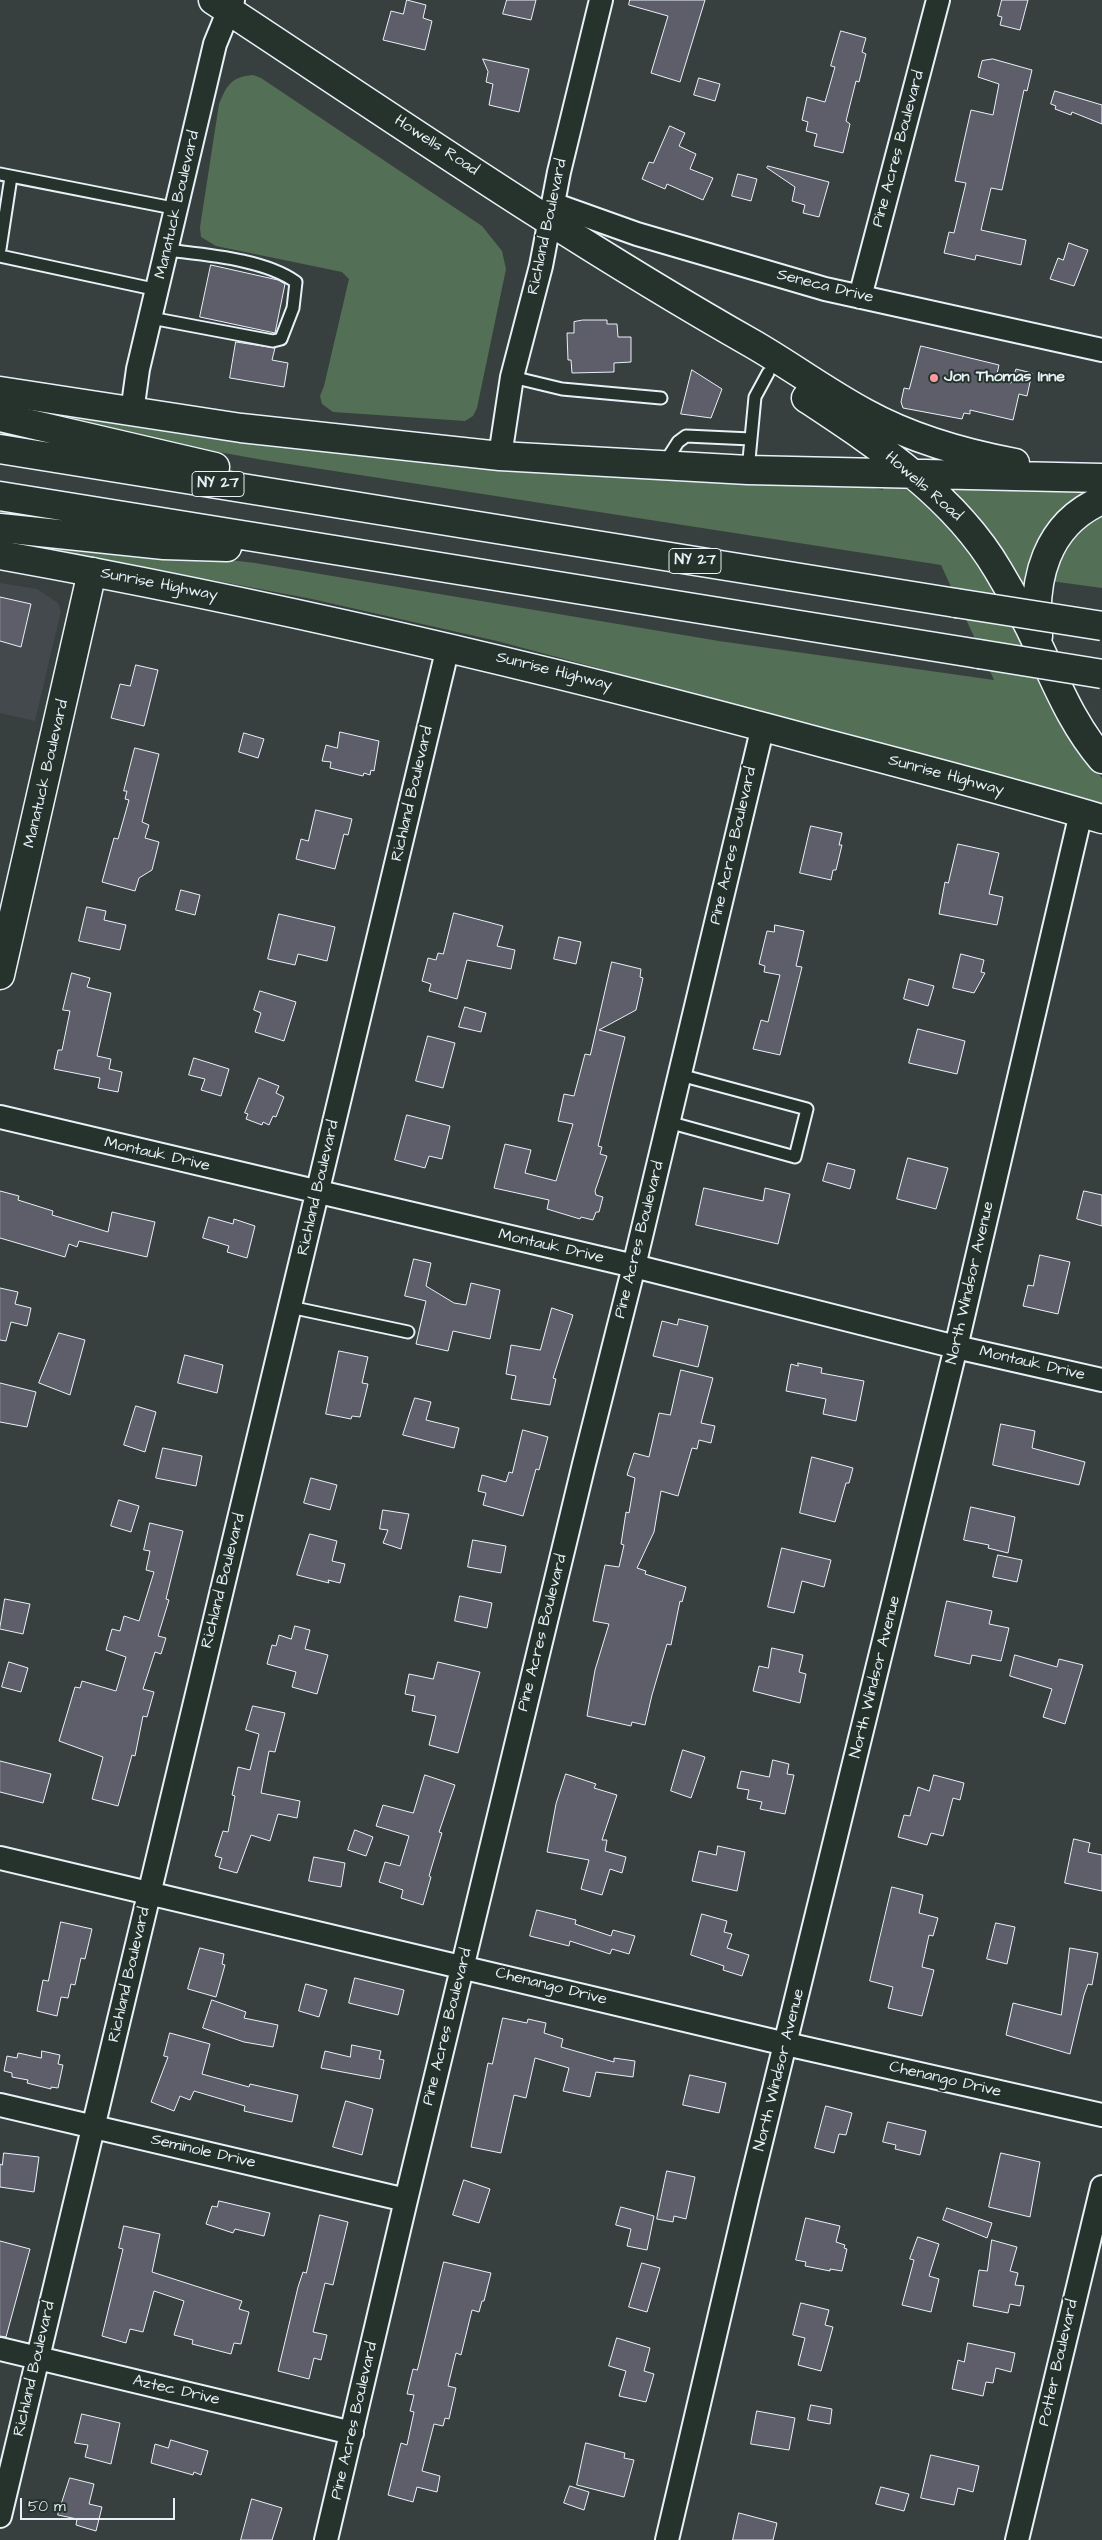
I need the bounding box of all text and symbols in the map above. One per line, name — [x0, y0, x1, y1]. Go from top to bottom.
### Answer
street label: Pine Acres Boulevard — [869, 69, 929, 229]
street label: Howells Road — [390, 112, 482, 180]
street label: Manatuck Boulevard — [152, 129, 204, 281]
street label: Richland Boulevard — [524, 157, 572, 297]
street label: Seneca Drive — [775, 266, 875, 308]
place label: Jon Thomas Inne — [944, 368, 1065, 388]
marker: Jon Thomas Inne — [928, 372, 940, 384]
street label: Howells Road — [880, 448, 966, 526]
road number: NY 27 — [192, 472, 244, 496]
road number: NY 27 — [669, 548, 721, 574]
street label: Sunrise Highway — [99, 564, 219, 606]
street label: Sunrise Highway — [494, 648, 614, 696]
street label: Manatuck Boulevard — [21, 698, 73, 850]
street label: Richland Boulevard — [388, 724, 438, 864]
street label: Sunrise Highway — [886, 751, 1006, 801]
street label: Pine Acres Boulevard — [707, 765, 761, 927]
street label: Richland Boulevard — [294, 1118, 344, 1258]
street label: Montauk Drive — [102, 1134, 212, 1176]
street label: Pine Acres Boulevard — [611, 1160, 669, 1320]
street label: North Windsor Avenue — [943, 1200, 999, 1366]
street label: Montauk Drive — [496, 1226, 606, 1268]
street label: Montauk Drive — [977, 1343, 1087, 1385]
street label: Richland Boulevard — [198, 1512, 250, 1650]
street label: Pine Acres Boulevard — [514, 1553, 572, 1713]
street label: North Windsor Avenue — [847, 1594, 905, 1760]
street label: Richland Boulevard — [105, 1905, 155, 2045]
street label: Pine Acres Boulevard — [419, 1947, 477, 2107]
street label: Chenango Drive — [493, 1964, 609, 2010]
street label: North Windsor Avenue — [751, 1987, 809, 2153]
street label: Chenango Drive — [887, 2058, 1003, 2102]
street label: Seminole Drive — [149, 2131, 257, 2173]
street label: Potter Boulevard — [1035, 2298, 1083, 2428]
street label: Richland Boulevard — [10, 2299, 60, 2439]
street label: Pine Acres Boulevard — [328, 2340, 382, 2502]
street label: Aztec Drive — [131, 2372, 221, 2410]
scale bar — [22, 2488, 178, 2520]
text: 50 m — [28, 2496, 66, 2517]

